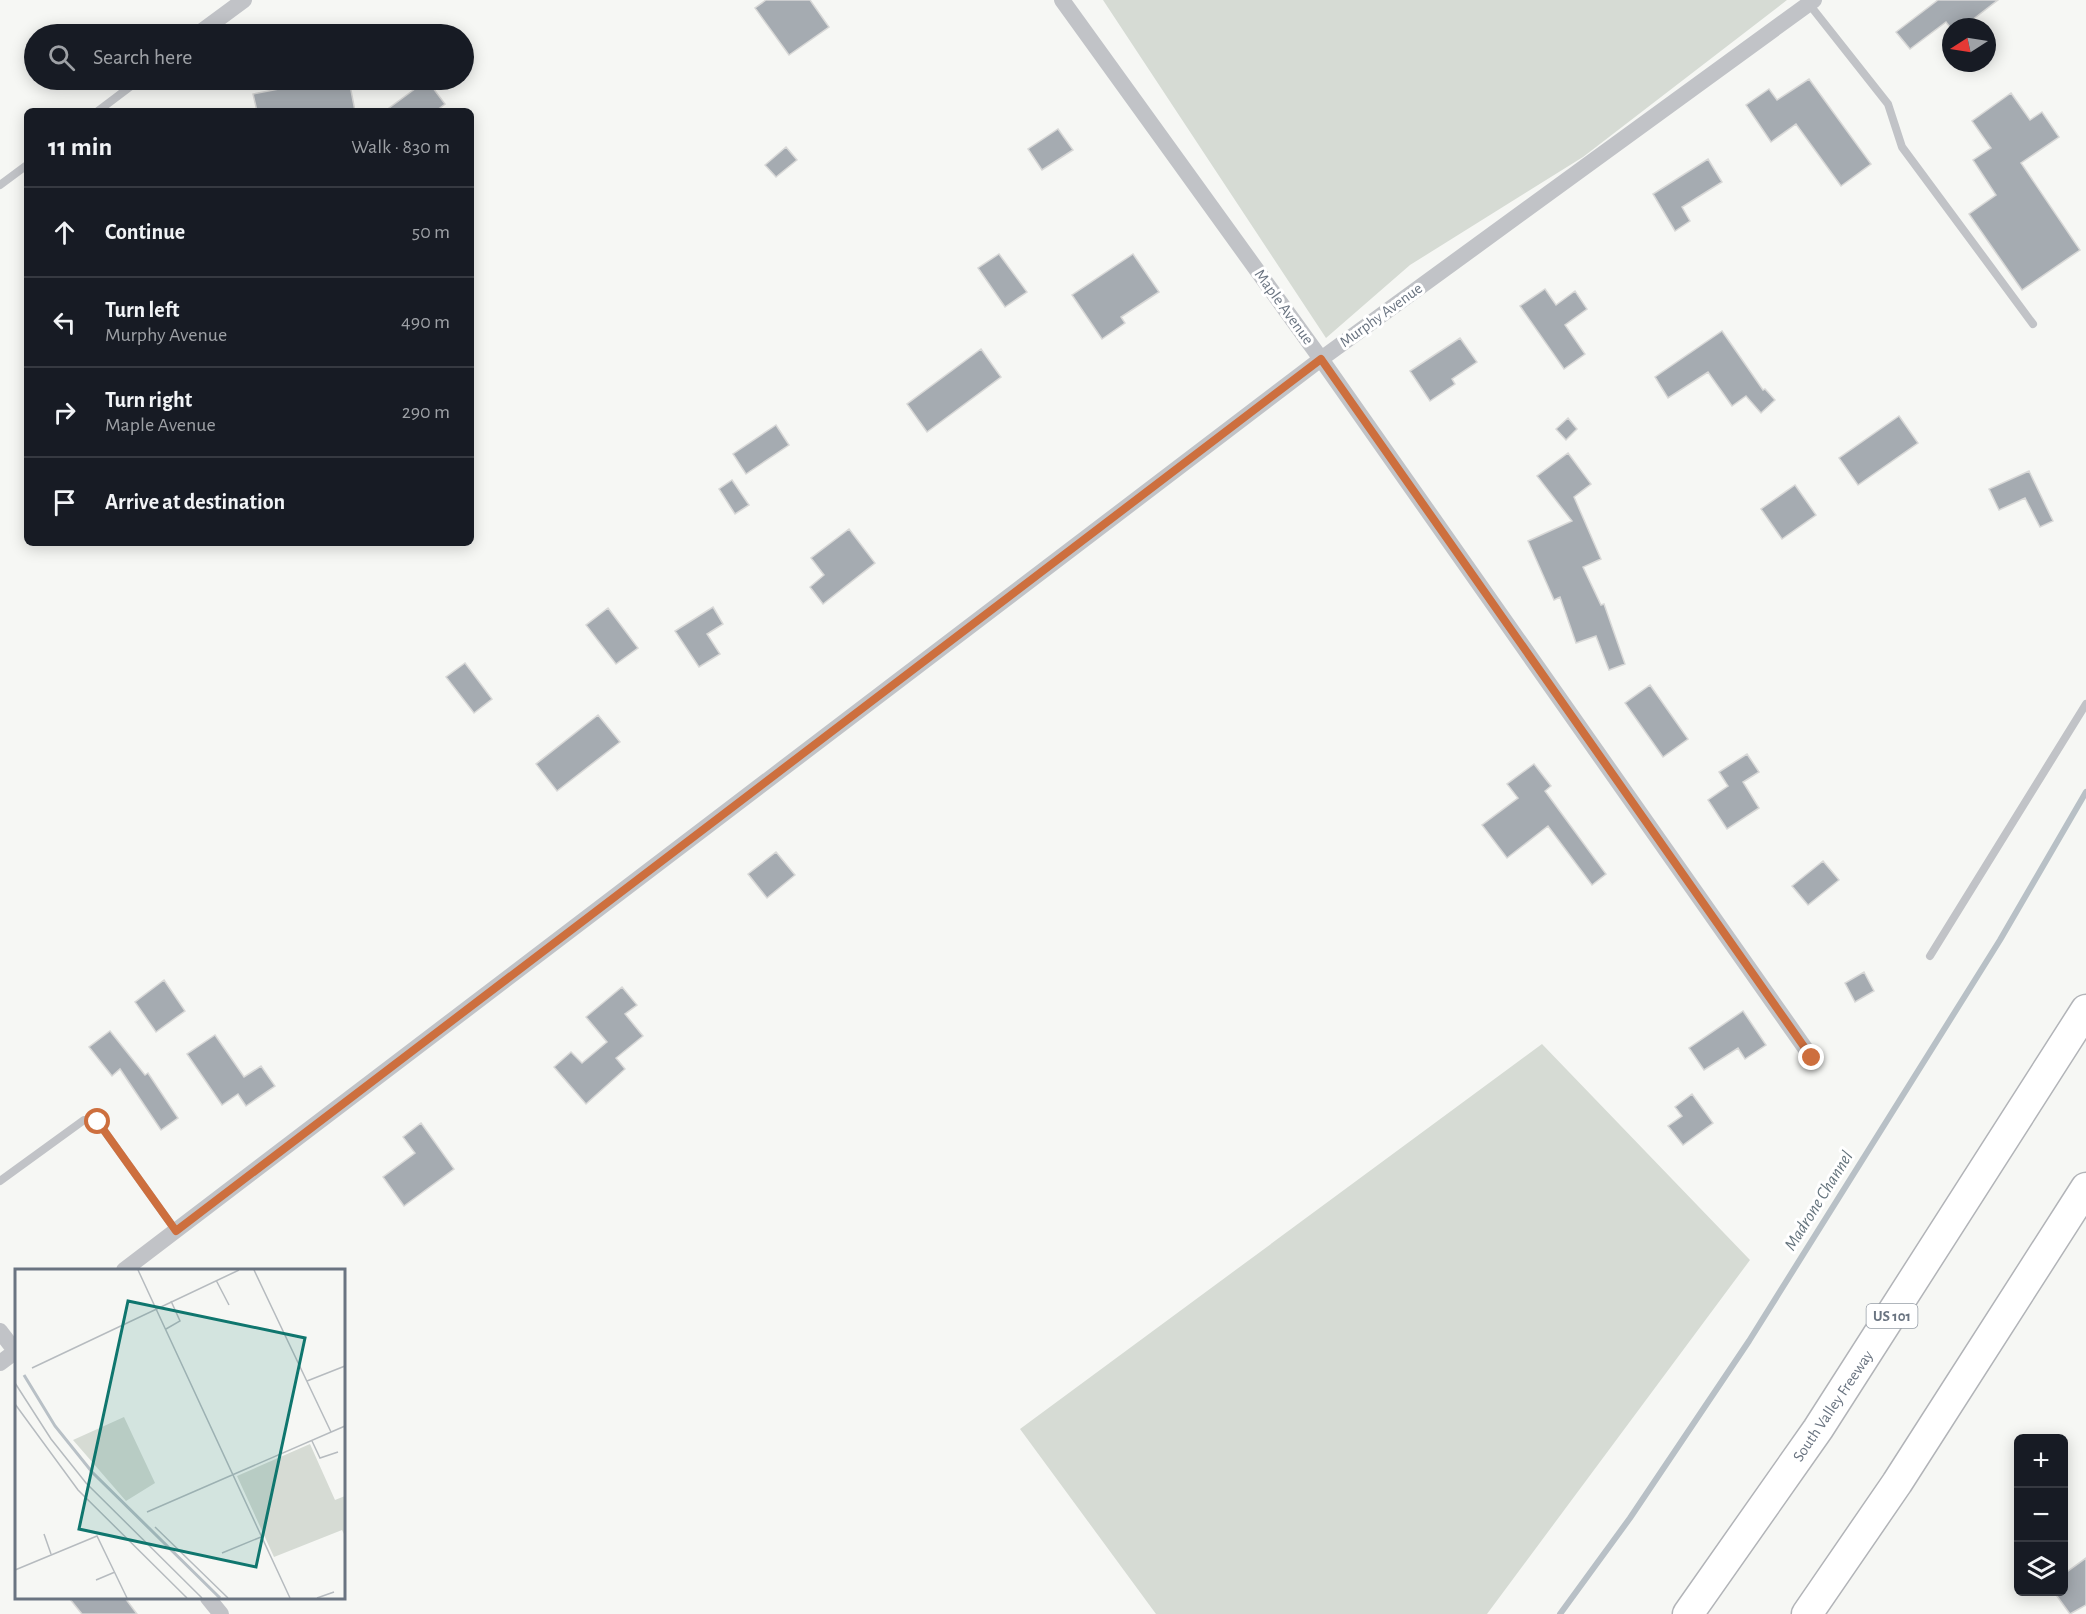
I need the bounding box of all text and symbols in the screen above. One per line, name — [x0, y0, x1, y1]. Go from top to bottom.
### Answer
north arrow — [1942, 18, 1996, 72]
search box — [24, 24, 474, 90]
icon: search — [45, 41, 78, 74]
text: Search here — [93, 46, 192, 68]
text: 11 min — [48, 134, 112, 160]
text: Walk · 830 m — [351, 137, 450, 157]
icon: ahead — [48, 216, 81, 249]
text: Continue — [105, 221, 185, 243]
text: 50 m — [412, 222, 450, 242]
street label: Maple Avenue — [1251, 266, 1317, 348]
street label: Murphy Avenue — [1337, 280, 1426, 351]
text: Turn left — [105, 299, 179, 321]
icon: left — [48, 306, 81, 339]
text: 490 m — [401, 312, 450, 332]
text: Murphy Avenue — [105, 325, 227, 345]
text: Turn right — [105, 389, 192, 411]
icon: right — [48, 396, 81, 429]
text: 290 m — [402, 402, 450, 422]
text: Maple Avenue — [105, 415, 216, 435]
icon: arrive — [48, 486, 81, 519]
text: Arrive at destination — [105, 491, 285, 513]
route end — [1798, 1044, 1824, 1070]
route start — [84, 1108, 110, 1134]
water label: Madrone Channel — [1781, 1148, 1857, 1254]
inset map — [15, 1269, 345, 1599]
road number: US 101 — [1866, 1304, 1918, 1328]
street label: South Valley Freeway — [1790, 1347, 1877, 1465]
map controls — [2014, 1434, 2068, 1596]
button: + — [2014, 1434, 2068, 1488]
button: − — [2014, 1488, 2068, 1542]
button: layers — [2014, 1542, 2068, 1596]

